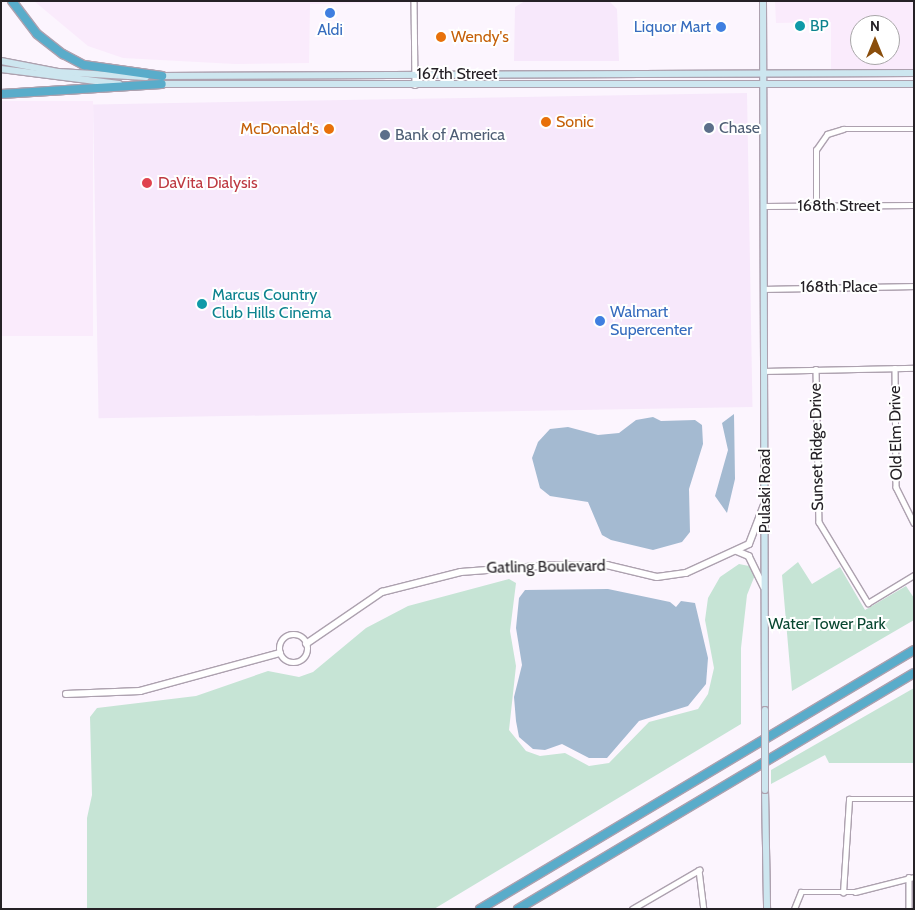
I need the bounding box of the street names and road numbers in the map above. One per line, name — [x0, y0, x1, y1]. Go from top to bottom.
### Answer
street label: 167th Street — [416, 64, 498, 84]
street label: 168th Street — [798, 196, 880, 216]
street label: 168th Place — [800, 277, 878, 297]
street label: Sunset Ridge Drive — [806, 383, 828, 511]
street label: Old Elm Drive — [886, 386, 906, 480]
street label: Pulaski Road — [755, 449, 775, 533]
street label: Gatling Boulevard — [486, 556, 606, 578]

